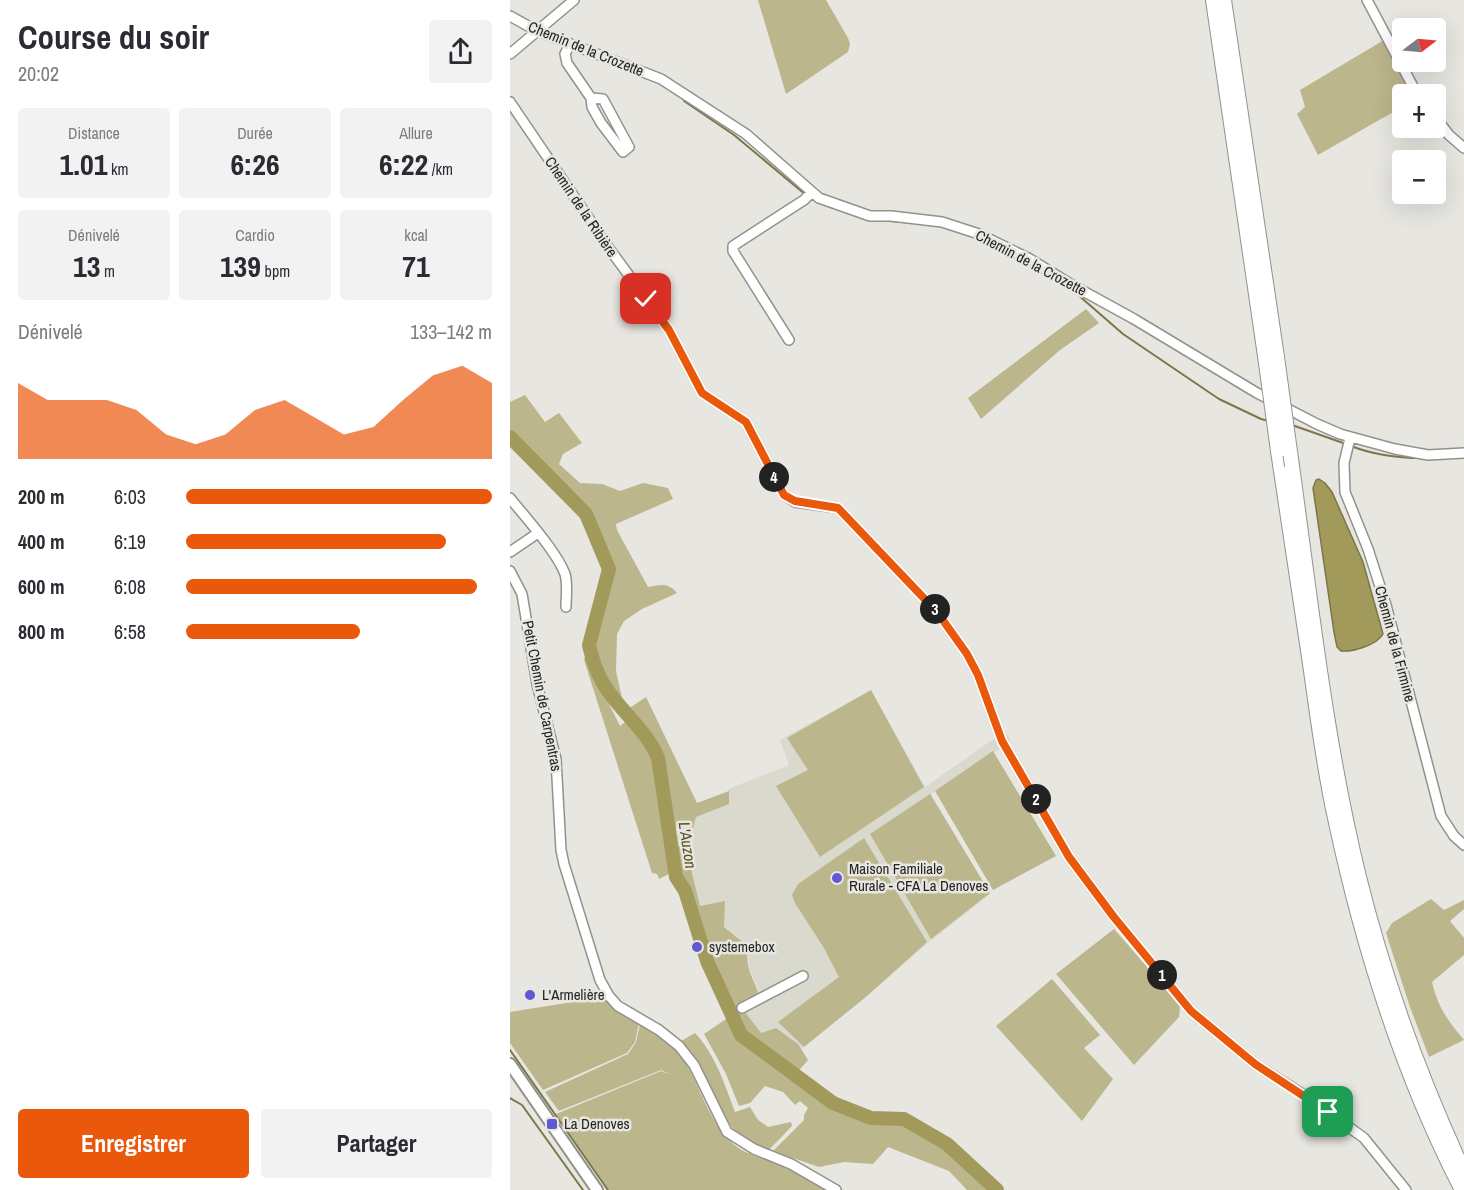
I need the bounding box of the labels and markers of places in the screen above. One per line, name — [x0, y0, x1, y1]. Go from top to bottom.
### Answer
pin — [620, 273, 671, 324]
pin: 4 — [759, 462, 789, 492]
pin: 3 — [920, 594, 950, 624]
pin: 2 — [1021, 784, 1051, 814]
place label: Maison Familiale Rurale - CFA La Denoves — [849, 858, 988, 896]
marker: Maison Familiale Rurale - CFA La Denoves — [830, 871, 844, 885]
place label: systemebox — [709, 936, 775, 957]
marker: systemebox — [690, 940, 704, 954]
pin: 1 — [1147, 960, 1177, 990]
place label: L'Armelière — [542, 984, 605, 1005]
marker: L'Armelière — [523, 988, 537, 1002]
pin — [1302, 1086, 1353, 1137]
place label: La Denoves — [564, 1113, 630, 1134]
marker: La Denoves — [545, 1117, 559, 1131]

